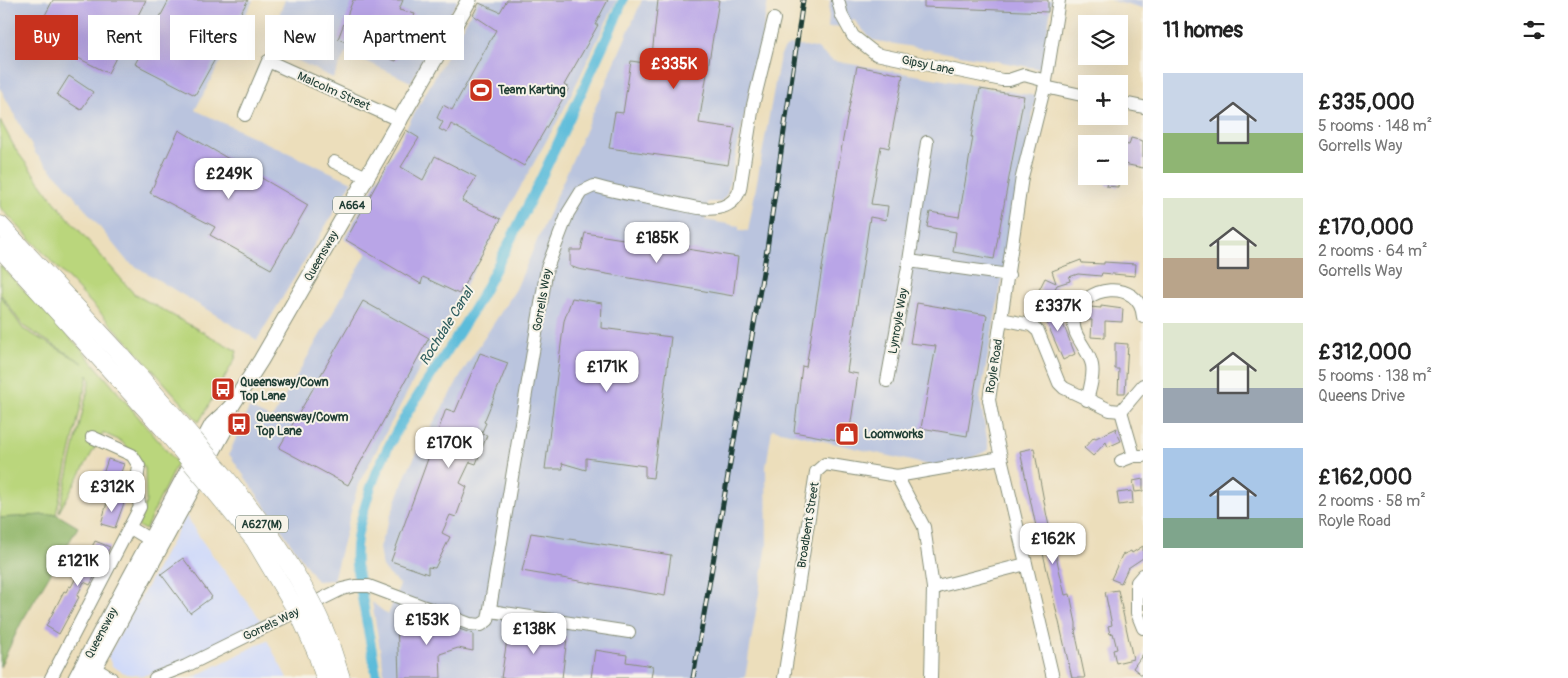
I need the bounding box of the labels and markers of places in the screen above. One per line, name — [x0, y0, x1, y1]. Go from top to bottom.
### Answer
pin: £335K — [639, 48, 709, 90]
sports icon: Team Karting — [468, 77, 494, 103]
place label: Team Karting — [497, 83, 565, 98]
pin: £249K — [194, 158, 264, 200]
pin: £185K — [622, 222, 692, 264]
pin: £337K — [1023, 290, 1093, 332]
pin: £171K — [572, 350, 642, 393]
place label: Queensway/Cown Top Lane — [239, 375, 329, 404]
bus stop icon: Queensway/Cown Top Lane — [210, 376, 236, 402]
place label: Queensway/Cowm Top Lane — [255, 410, 349, 439]
bus stop icon: Queensway/Cowm Top Lane — [226, 411, 252, 437]
shop icon: Loomworks — [834, 421, 860, 447]
pin: £170K — [414, 426, 484, 469]
place label: Loomworks — [864, 427, 924, 442]
pin: £312K — [77, 470, 147, 513]
pin: £162K — [1018, 522, 1088, 565]
pin: £121K — [43, 544, 113, 587]
pin: £153K — [392, 604, 462, 646]
pin: £138K — [499, 612, 569, 655]

